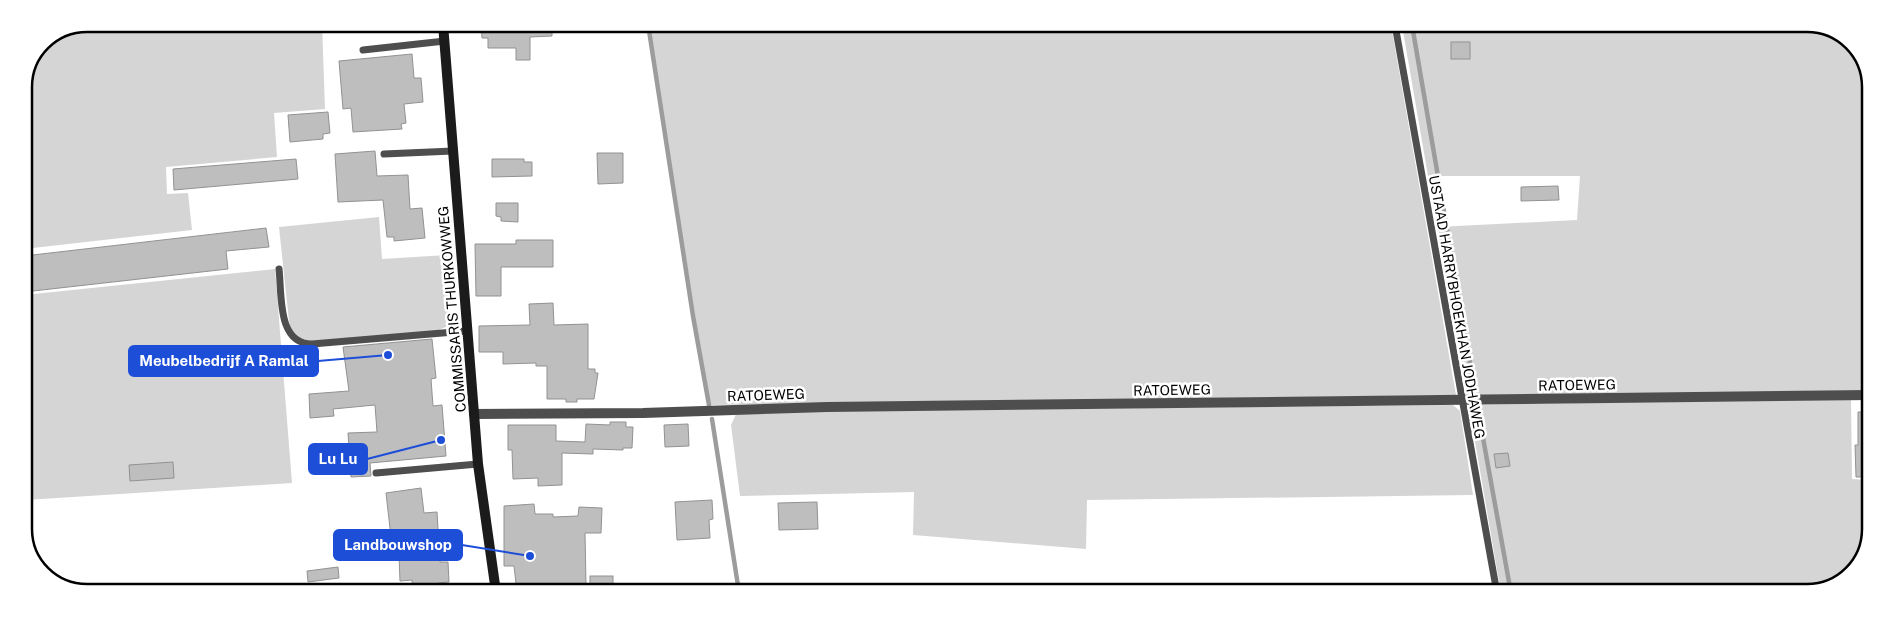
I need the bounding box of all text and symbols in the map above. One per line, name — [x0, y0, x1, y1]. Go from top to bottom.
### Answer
street label: USTAAD HARRYBHOEKHAN JODHAWEG — [1426, 174, 1488, 440]
street label: COMMISSARIS THURKOWWEG — [435, 205, 469, 413]
callout: Meubelbedrijf A Ramlal — [129, 346, 318, 376]
text: Meubelbedrijf A Ramlal — [139, 352, 309, 369]
street label: RATOEWEG — [1538, 376, 1616, 394]
street label: RATOEWEG — [1133, 381, 1211, 399]
street label: RATOEWEG — [727, 386, 805, 404]
callout: Lu Lu — [309, 444, 367, 474]
text: Lu Lu — [319, 450, 357, 467]
callout: Landbouwshop — [334, 530, 462, 560]
text: Landbouwshop — [344, 536, 452, 553]

